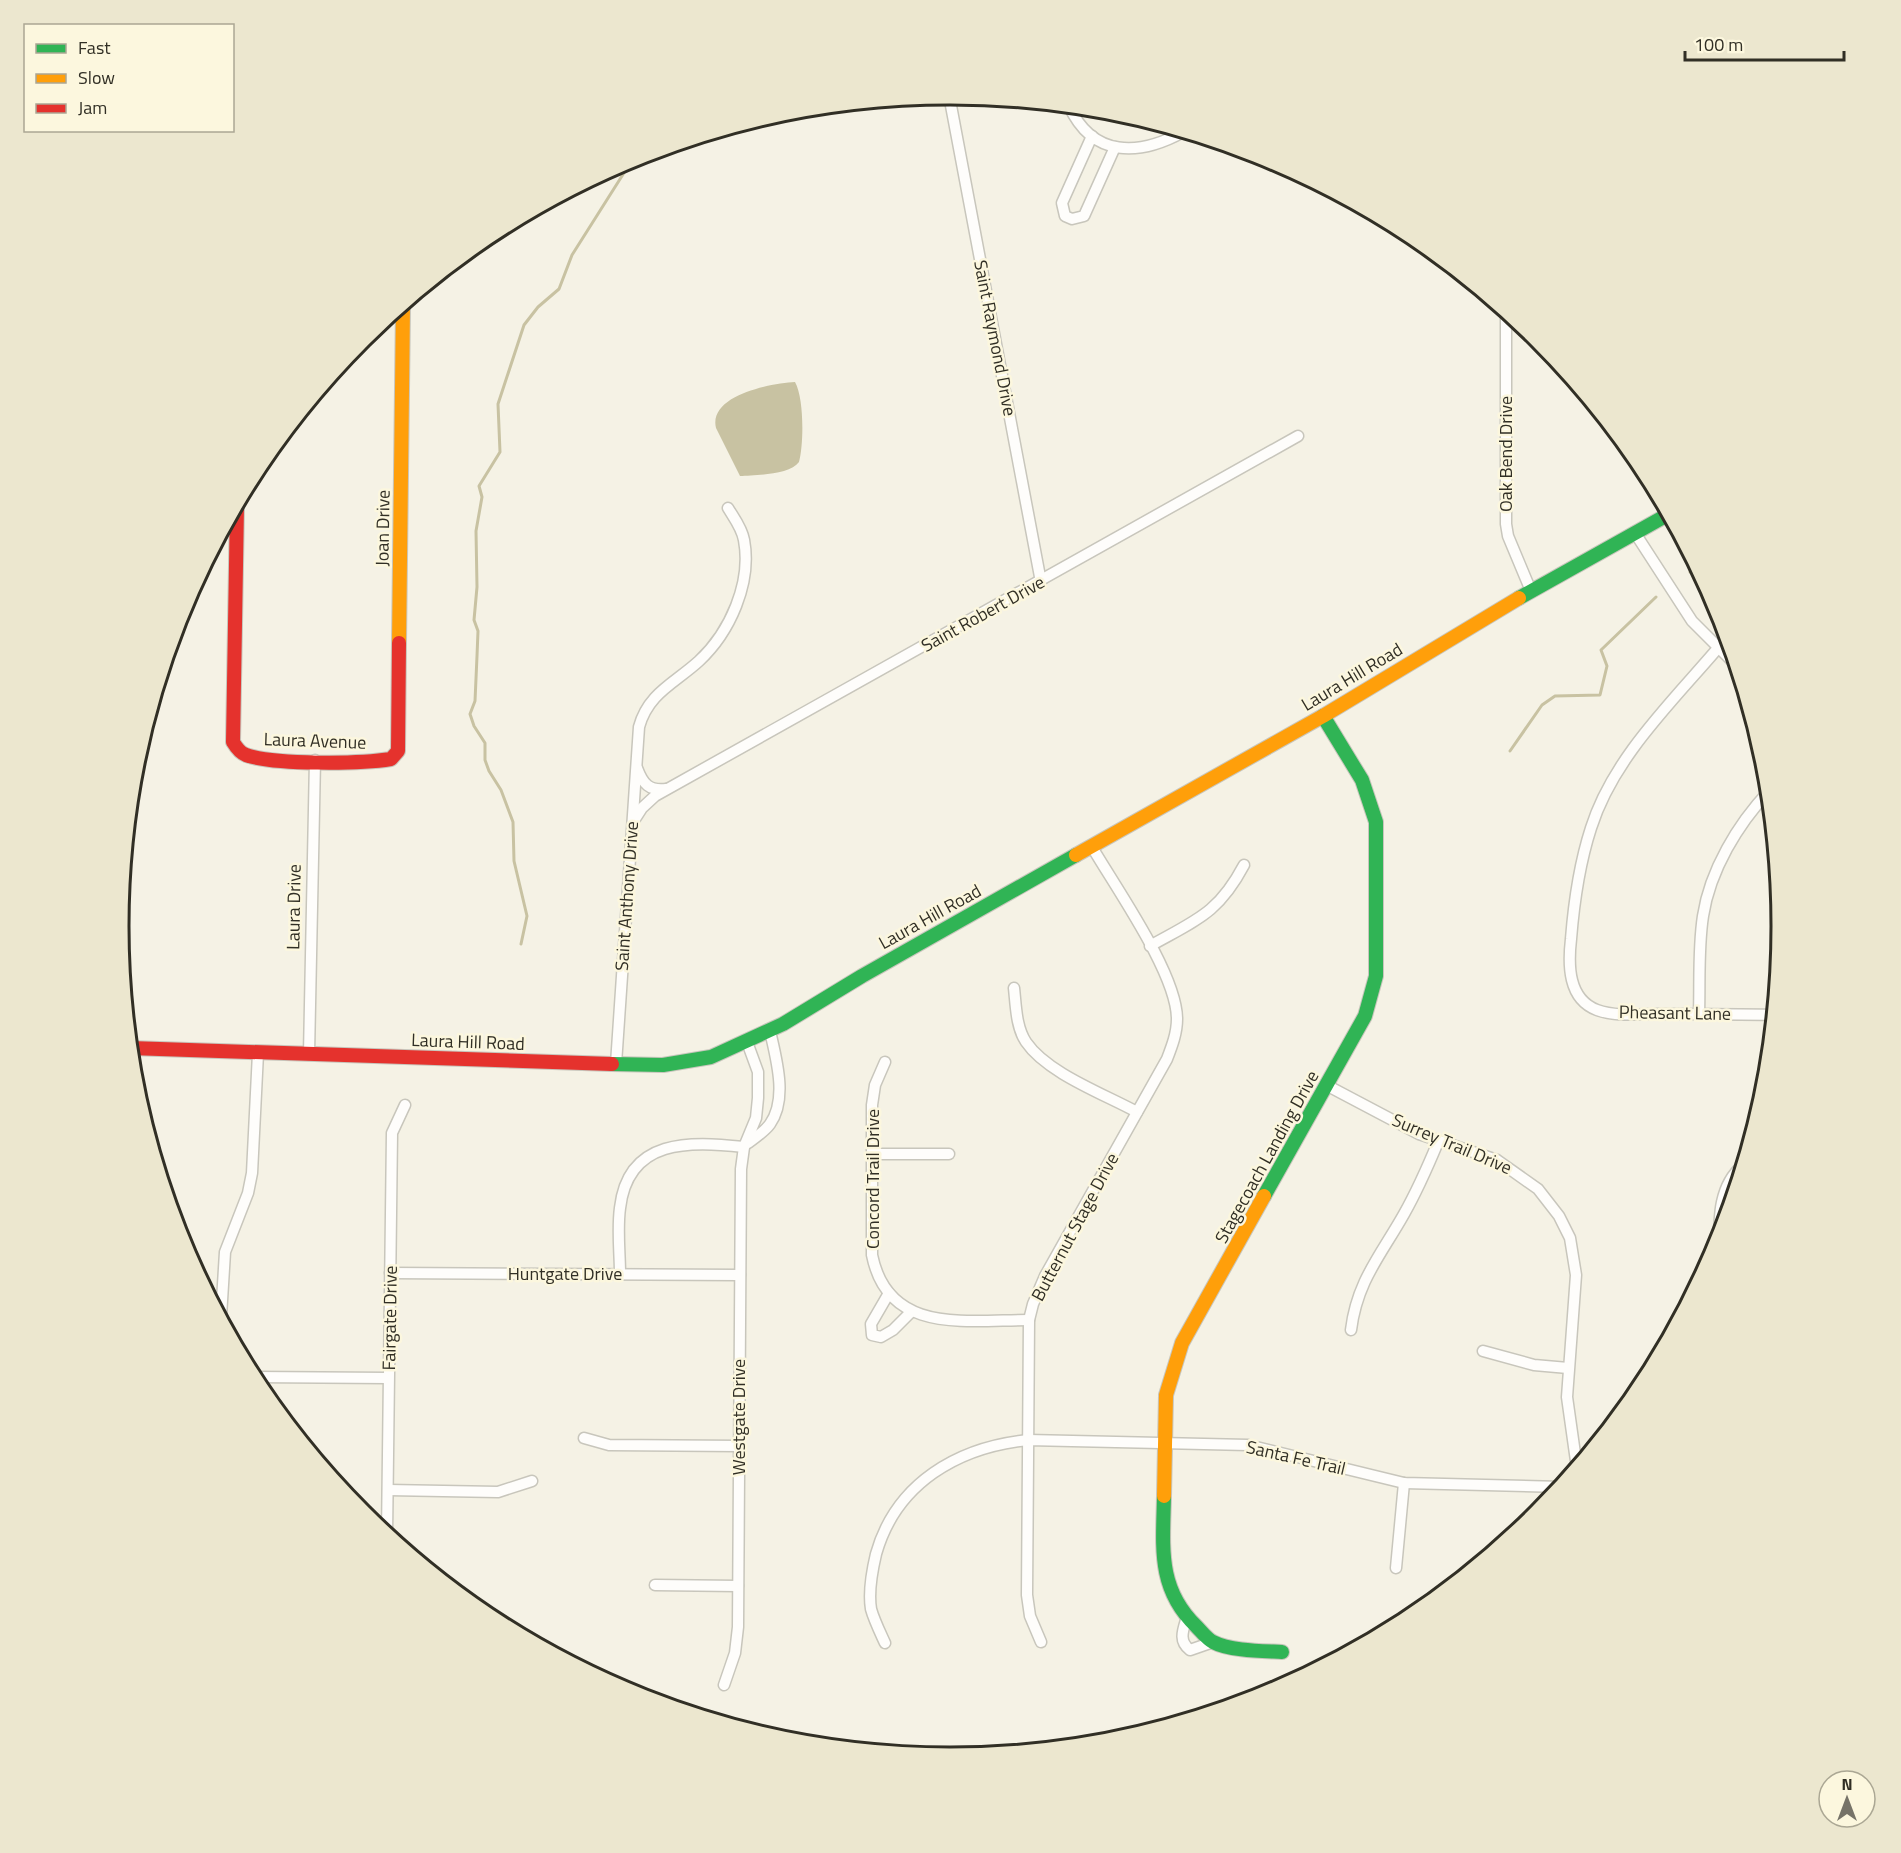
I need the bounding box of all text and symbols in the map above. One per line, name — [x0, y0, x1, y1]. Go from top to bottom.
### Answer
legend — [24, 24, 234, 132]
scale bar — [1685, 24, 1844, 62]
text: 100 m — [1694, 31, 1743, 58]
text: Fast — [78, 34, 111, 61]
text: Slow — [78, 64, 115, 91]
text: Jam — [78, 94, 107, 121]
street label: Saint Raymond Drive — [967, 258, 1024, 418]
street label: Oak Bend Drive — [1492, 396, 1519, 512]
street label: Joan Drive — [368, 489, 397, 567]
street label: Saint Robert Drive — [916, 568, 1049, 659]
street label: Laura Hill Road — [1296, 636, 1407, 717]
street label: Laura Avenue — [263, 725, 367, 756]
street label: Saint Anthony Drive — [608, 820, 645, 972]
street label: Laura Drive — [279, 864, 308, 950]
street label: Laura Hill Road — [873, 877, 986, 956]
street label: Pheasant Lane — [1619, 998, 1731, 1027]
street label: Laura Hill Road — [411, 1026, 525, 1057]
street label: Stagecoach Landing Drive — [1208, 1065, 1325, 1248]
street label: Surrey Trail Drive — [1388, 1106, 1516, 1181]
street label: Concord Trail Drive — [859, 1109, 886, 1249]
street label: Butternut Stage Drive — [1024, 1148, 1125, 1306]
street label: Huntgate Drive — [508, 1260, 622, 1287]
street label: Fairgate Drive — [375, 1265, 404, 1371]
street label: Westgate Drive — [725, 1359, 752, 1475]
street label: Santa Fe Trail — [1244, 1433, 1348, 1482]
north arrow — [1817, 1769, 1877, 1829]
text: N — [1841, 1772, 1853, 1796]

